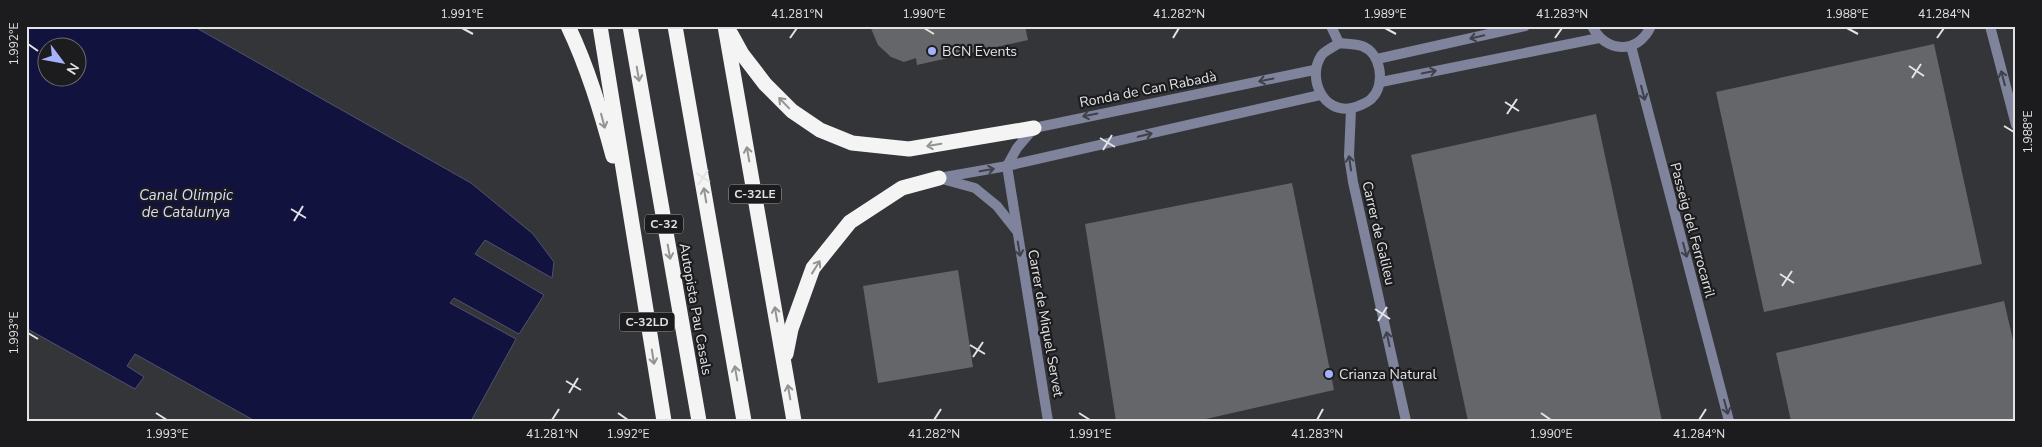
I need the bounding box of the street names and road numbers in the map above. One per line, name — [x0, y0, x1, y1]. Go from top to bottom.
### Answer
street label: Ronda de Can Rabadà — [1078, 67, 1218, 112]
street label: Passeig del Ferrocarril — [1665, 160, 1720, 301]
street label: Carrer de Galileu — [1357, 179, 1400, 287]
road number: C-32LE — [729, 184, 781, 203]
road number: C-32 — [645, 214, 683, 233]
street label: Autopista Pau Casals — [675, 242, 717, 377]
street label: Carrer de Miquel Servet — [1023, 248, 1068, 398]
road number: C-32LD — [620, 313, 674, 332]

